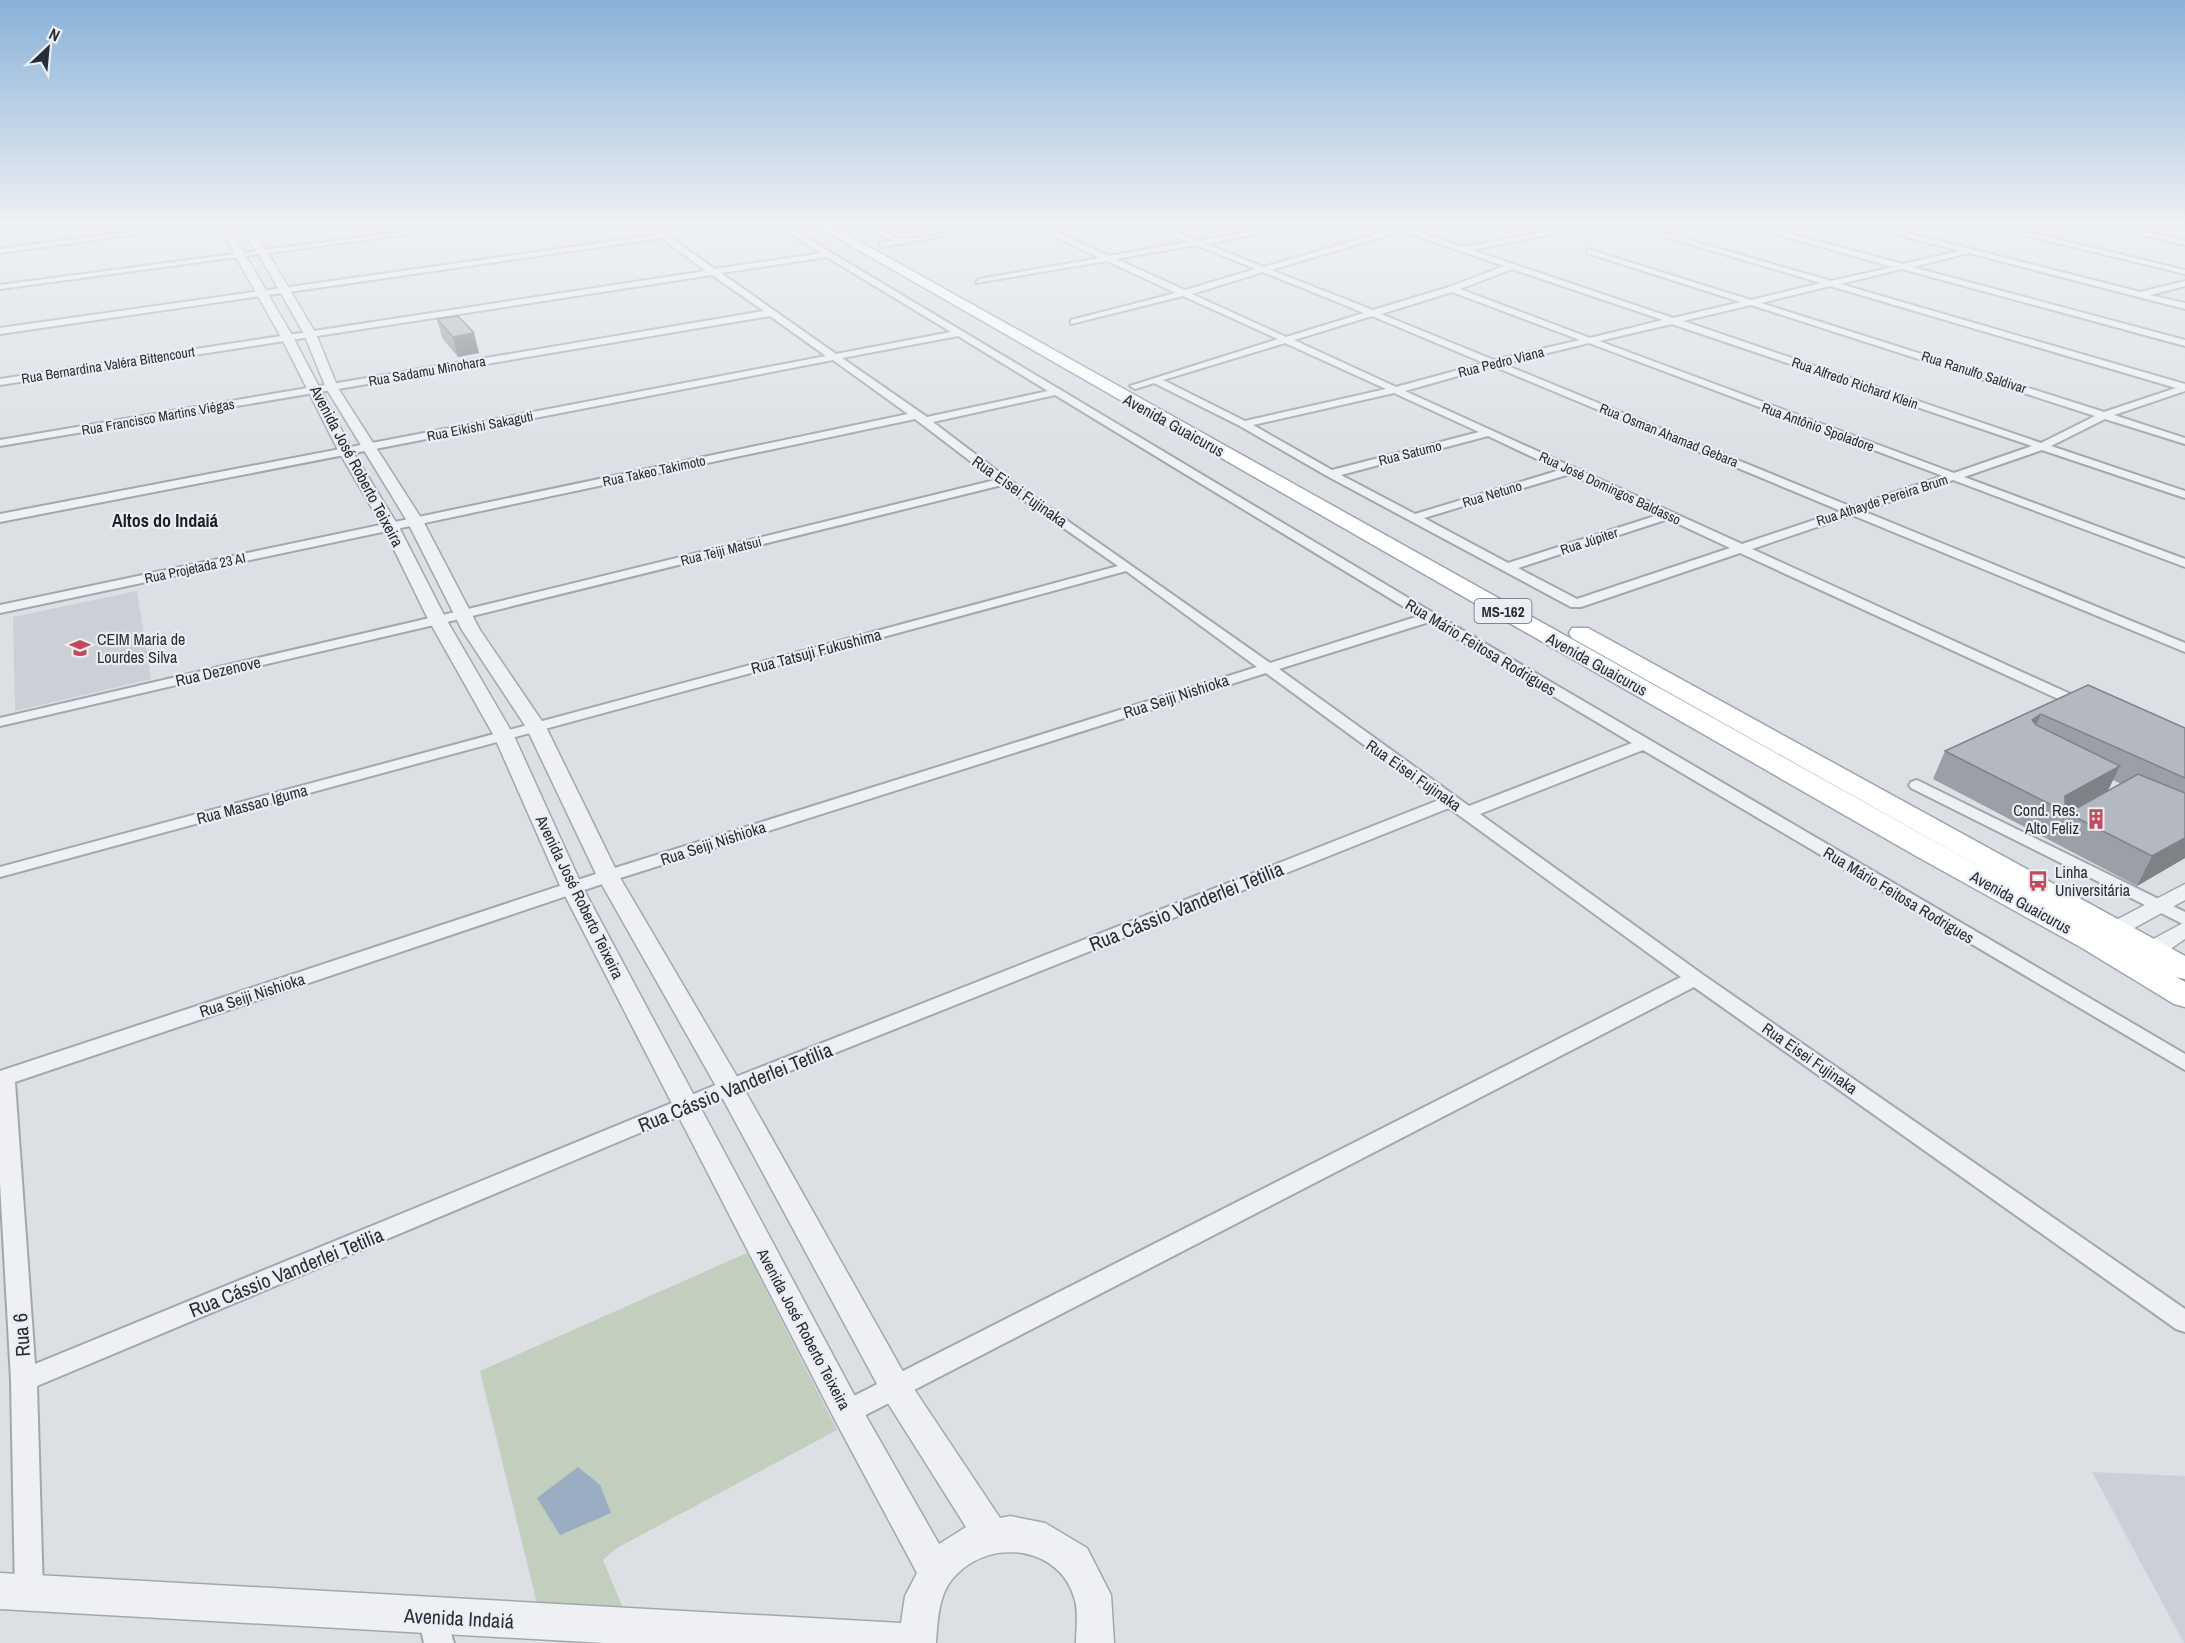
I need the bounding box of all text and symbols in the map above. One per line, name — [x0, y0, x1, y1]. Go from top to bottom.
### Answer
north arrow — [18, 18, 78, 78]
text: N — [45, 23, 64, 46]
street label: Rua Bernardina Valéra Bittencourt — [20, 342, 196, 388]
street label: Rua Pedro Viana — [1456, 342, 1546, 381]
street label: Rua Ranulfo Saldivar — [1919, 347, 2029, 397]
street label: Rua Sadamu Minohara — [367, 352, 488, 390]
street label: Rua Alfredo Richard Klein — [1789, 353, 1921, 413]
street label: Avenida José Roberto Teixeira — [305, 381, 409, 551]
street label: Avenida Guaicurus — [1119, 388, 1228, 462]
street label: Rua Francisco Martins Viégas — [80, 395, 236, 439]
street label: Rua Antônio Spoladore — [1759, 398, 1877, 456]
street label: Rua Osman Ahamad Gebara — [1597, 399, 1742, 471]
street label: Rua Eikishi Sakaguti — [425, 407, 535, 445]
street label: Rua Saturno — [1377, 436, 1443, 470]
street label: Rua José Domingos Baldasso — [1536, 447, 1684, 529]
street label: Rua Eisei Fujinaka — [968, 450, 1073, 532]
street label: Rua Takeo Takimoto — [601, 451, 707, 491]
street label: Rua Athayde Pereira Brum — [1814, 470, 1950, 530]
street label: Rua Netuno — [1460, 476, 1524, 512]
district label: Altos do Indaiá — [112, 508, 219, 533]
street label: Rua Júpiter — [1558, 523, 1620, 559]
street label: Rua Teiji Matsui — [679, 532, 763, 570]
street label: Rua Projetada 23 AI — [143, 549, 247, 587]
street label: Rua Mário Feitosa Rodrigues — [1402, 593, 1560, 701]
road number: MS-162 — [1474, 599, 1532, 623]
street label: Rua Tatsuji Fukushima — [748, 623, 884, 679]
street label: Avenida Guaicurus — [1542, 627, 1651, 701]
place label: CEIM Maria de Lourdes Silva — [97, 628, 185, 668]
school or university icon: CEIM Maria de Lourdes Silva — [68, 636, 92, 660]
street label: Rua Dezenove — [173, 651, 263, 691]
street label: Rua Seiji Nishioka — [1121, 668, 1232, 723]
street label: Rua Eisei Fujinaka — [1362, 734, 1467, 816]
street label: Rua Massao Iguma — [194, 778, 310, 829]
place label: Cond. Res. Alto Feliz — [2013, 799, 2079, 839]
building icon: Cond. Res. Alto Feliz — [2084, 807, 2108, 831]
street label: Avenida José Roberto Teixeira — [530, 811, 630, 983]
street label: Rua Seiji Nishioka — [658, 815, 769, 870]
street label: Rua Mário Feitosa Rodrigues — [1820, 841, 1978, 949]
street label: Rua Cássio Vanderlei Tetilia — [1085, 855, 1287, 957]
place label: Linha Universitária — [2055, 861, 2131, 901]
street label: Avenida Guaicurus — [1966, 865, 2075, 939]
bus stop icon: Linha Universitária — [2026, 869, 2050, 893]
street label: Rua Seiji Nishioka — [197, 967, 308, 1022]
street label: Rua Eisei Fujinaka — [1758, 1017, 1863, 1099]
street label: Rua Cássio Vanderlei Tetilia — [634, 1036, 836, 1138]
street label: Rua Cássio Vanderlei Tetilia — [185, 1221, 387, 1323]
street label: Avenida José Roberto Teixeira — [752, 1244, 856, 1414]
street label: Rua 6 — [6, 1312, 36, 1358]
street label: Avenida Indaiá — [402, 1602, 515, 1634]

